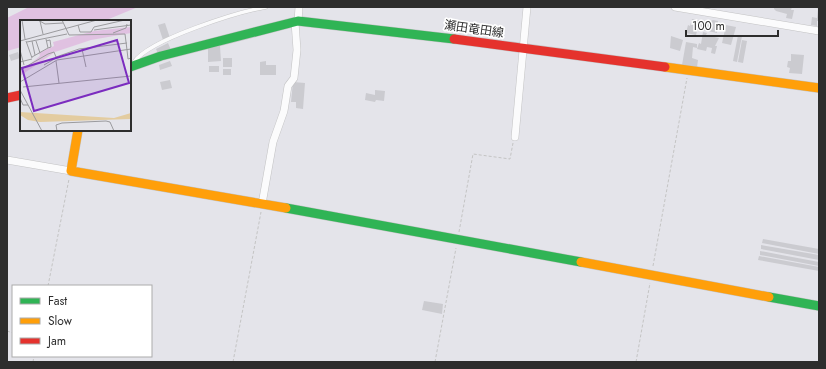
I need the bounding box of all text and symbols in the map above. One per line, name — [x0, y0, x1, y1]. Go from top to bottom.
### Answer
scale bar — [686, 12, 778, 38]
street label: 瀬田竜田線 — [443, 16, 505, 42]
text: 100 m — [692, 17, 725, 35]
inset map — [20, 20, 131, 131]
legend — [12, 285, 152, 357]
text: Fast — [48, 292, 67, 310]
text: Slow — [48, 312, 73, 330]
text: Jam — [46, 332, 66, 350]

